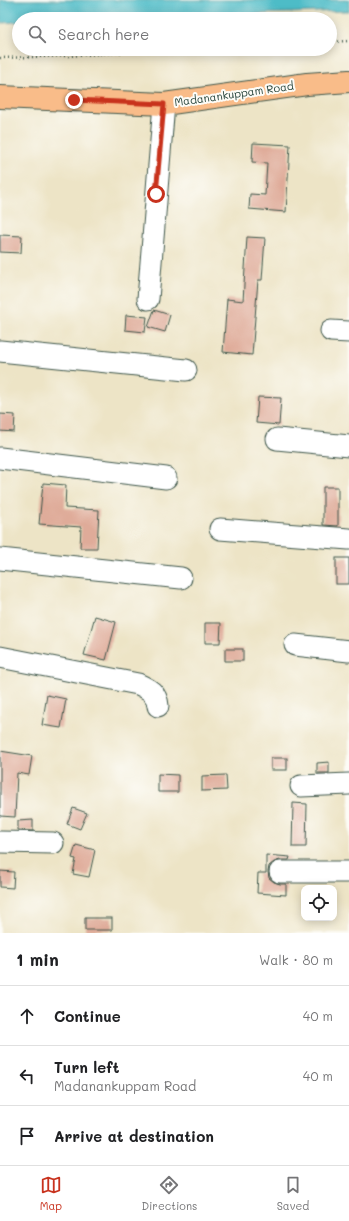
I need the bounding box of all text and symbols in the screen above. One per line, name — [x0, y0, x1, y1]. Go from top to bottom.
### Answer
search box — [12, 12, 337, 56]
icon: search — [26, 23, 48, 45]
text: Search here — [58, 24, 149, 44]
street label: Madanankuppam Road — [173, 78, 295, 109]
route end — [65, 91, 83, 109]
route start — [147, 185, 165, 203]
map controls — [301, 885, 337, 921]
button: locate — [301, 885, 337, 921]
text: 1 min — [16, 948, 59, 970]
text: Walk · 80 m — [259, 951, 333, 968]
icon: ahead — [16, 1005, 38, 1027]
text: Continue — [54, 1006, 121, 1026]
text: 40 m — [303, 1007, 333, 1024]
text: Turn left — [54, 1057, 119, 1077]
icon: left — [16, 1065, 38, 1087]
text: 40 m — [303, 1067, 333, 1084]
text: Madanankuppam Road — [54, 1077, 196, 1094]
icon: arrive — [16, 1125, 38, 1147]
text: Arrive at destination — [54, 1126, 214, 1146]
tab: Map — [40, 1174, 62, 1213]
tab: Directions — [141, 1174, 197, 1213]
tab: Saved — [277, 1174, 309, 1213]

